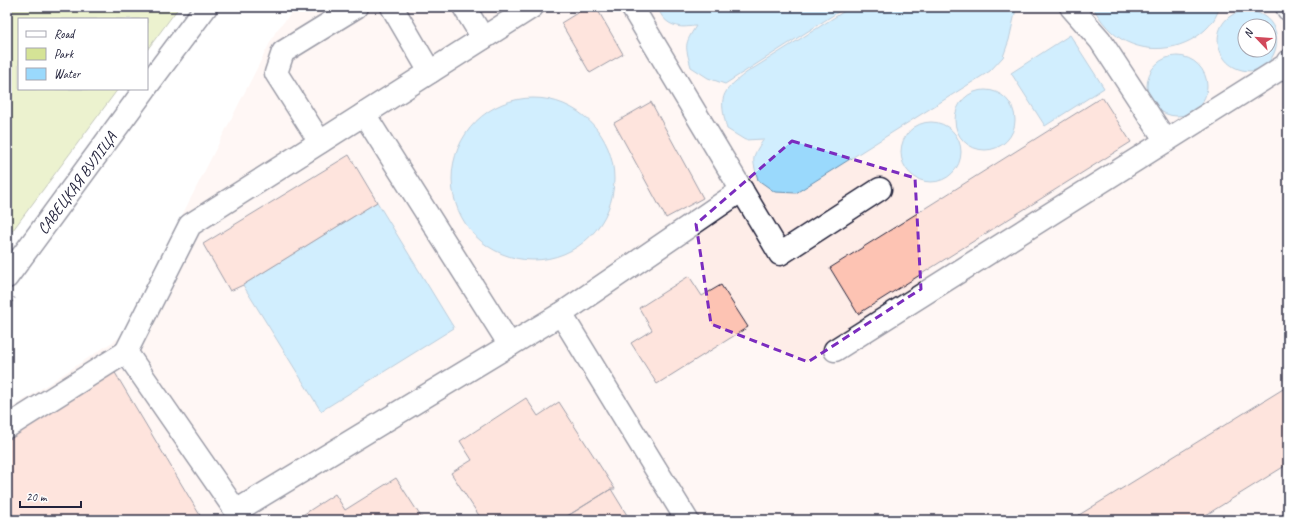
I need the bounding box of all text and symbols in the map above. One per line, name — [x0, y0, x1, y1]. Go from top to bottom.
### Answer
legend — [18, 18, 148, 90]
north arrow — [1237, 18, 1277, 58]
text: Road — [54, 26, 76, 42]
text: N — [1240, 26, 1257, 40]
text: Park — [54, 46, 75, 62]
text: Water — [54, 66, 82, 82]
street label: САВЕЦКАЯ ВУЛІЦА — [33, 127, 122, 238]
scale bar — [20, 483, 81, 509]
text: 20 m — [26, 489, 48, 505]

